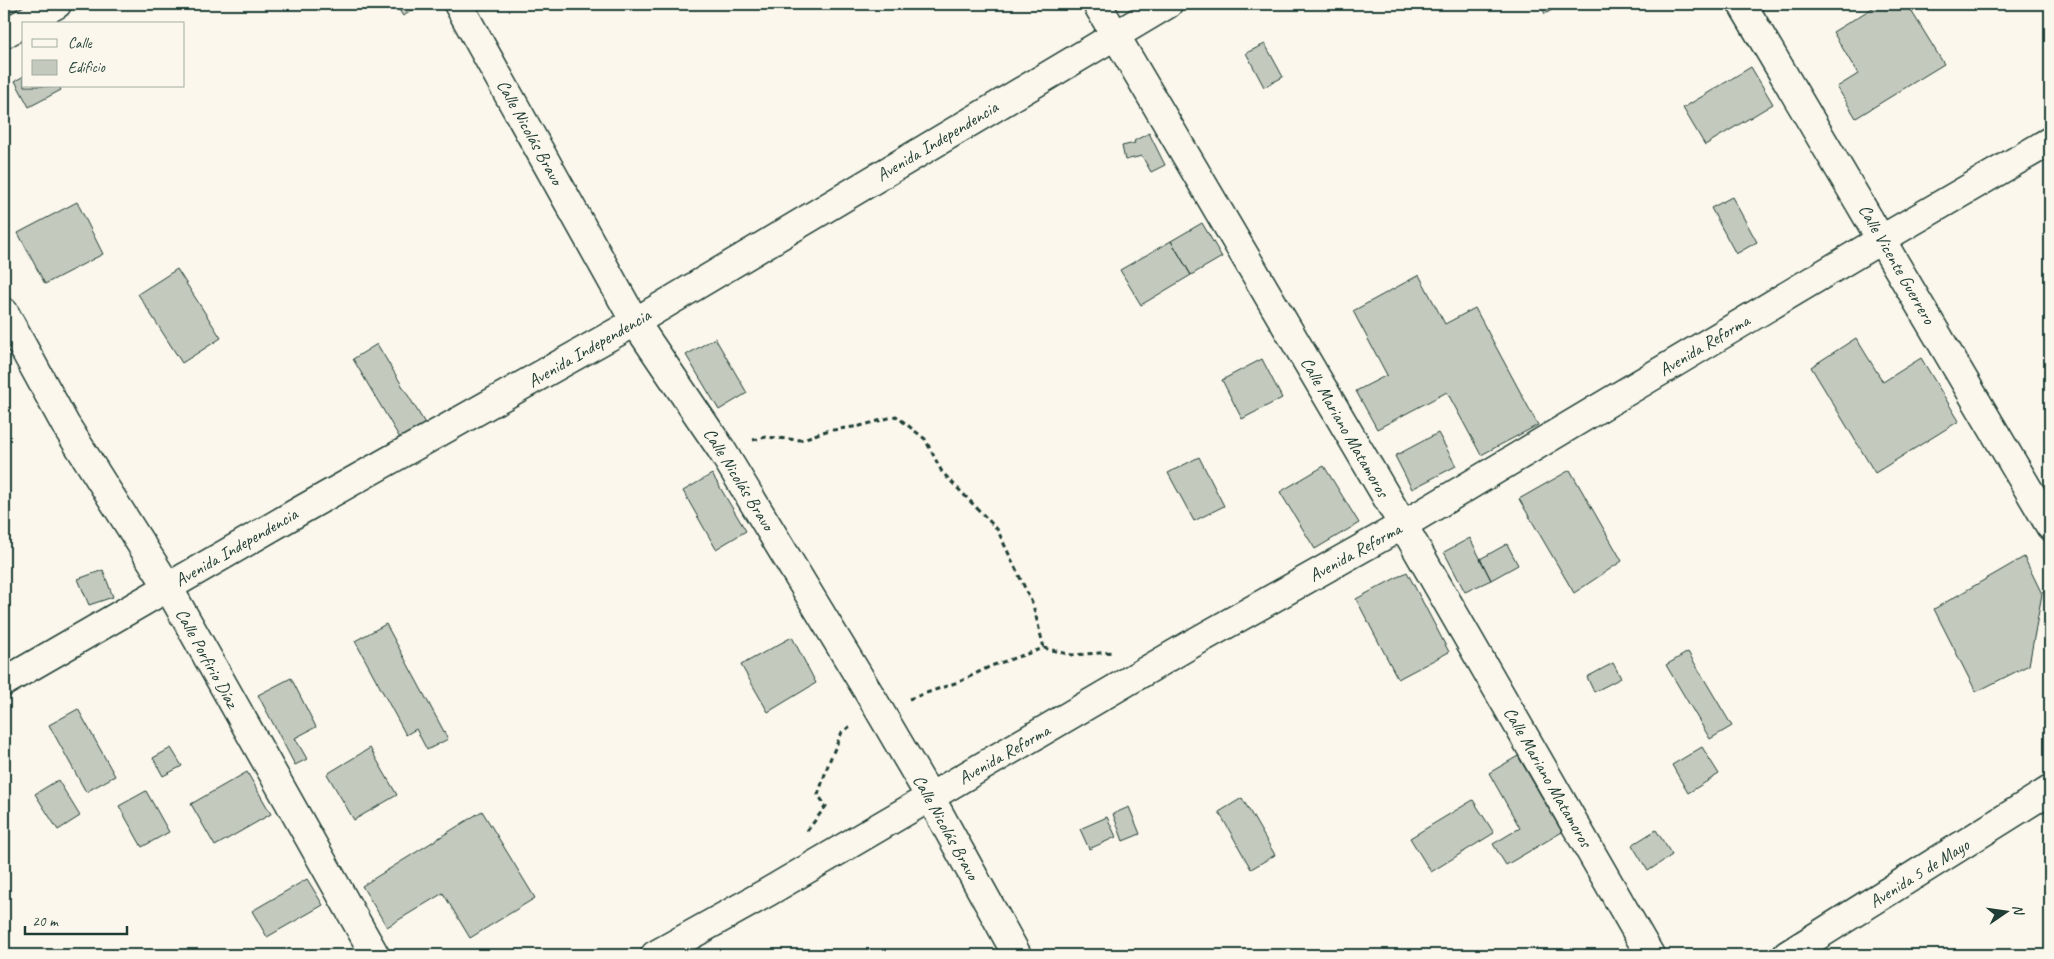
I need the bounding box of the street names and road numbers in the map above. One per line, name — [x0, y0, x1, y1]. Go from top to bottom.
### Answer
street label: Calle Nicolás Bravo — [492, 76, 569, 190]
street label: Avenida Independencia — [872, 95, 1003, 186]
street label: Calle Vicente Guerrero — [1854, 200, 1941, 329]
street label: Avenida Independencia — [524, 303, 656, 392]
street label: Avenida Reforma — [1655, 308, 1755, 381]
street label: Calle Mariano Matamoros — [1296, 353, 1395, 503]
street label: Calle Nicolás Bravo — [699, 424, 780, 536]
street label: Avenida Independencia — [171, 502, 303, 591]
street label: Avenida Reforma — [1305, 517, 1406, 586]
street label: Calle Porfirio Díaz — [171, 605, 244, 713]
street label: Calle Mariano Matamoros — [1499, 703, 1598, 853]
street label: Avenida Reforma — [954, 718, 1055, 789]
street label: Calle Nicolás Bravo — [908, 771, 985, 885]
street label: Avenida 5 de Mayo — [1865, 833, 1974, 912]

